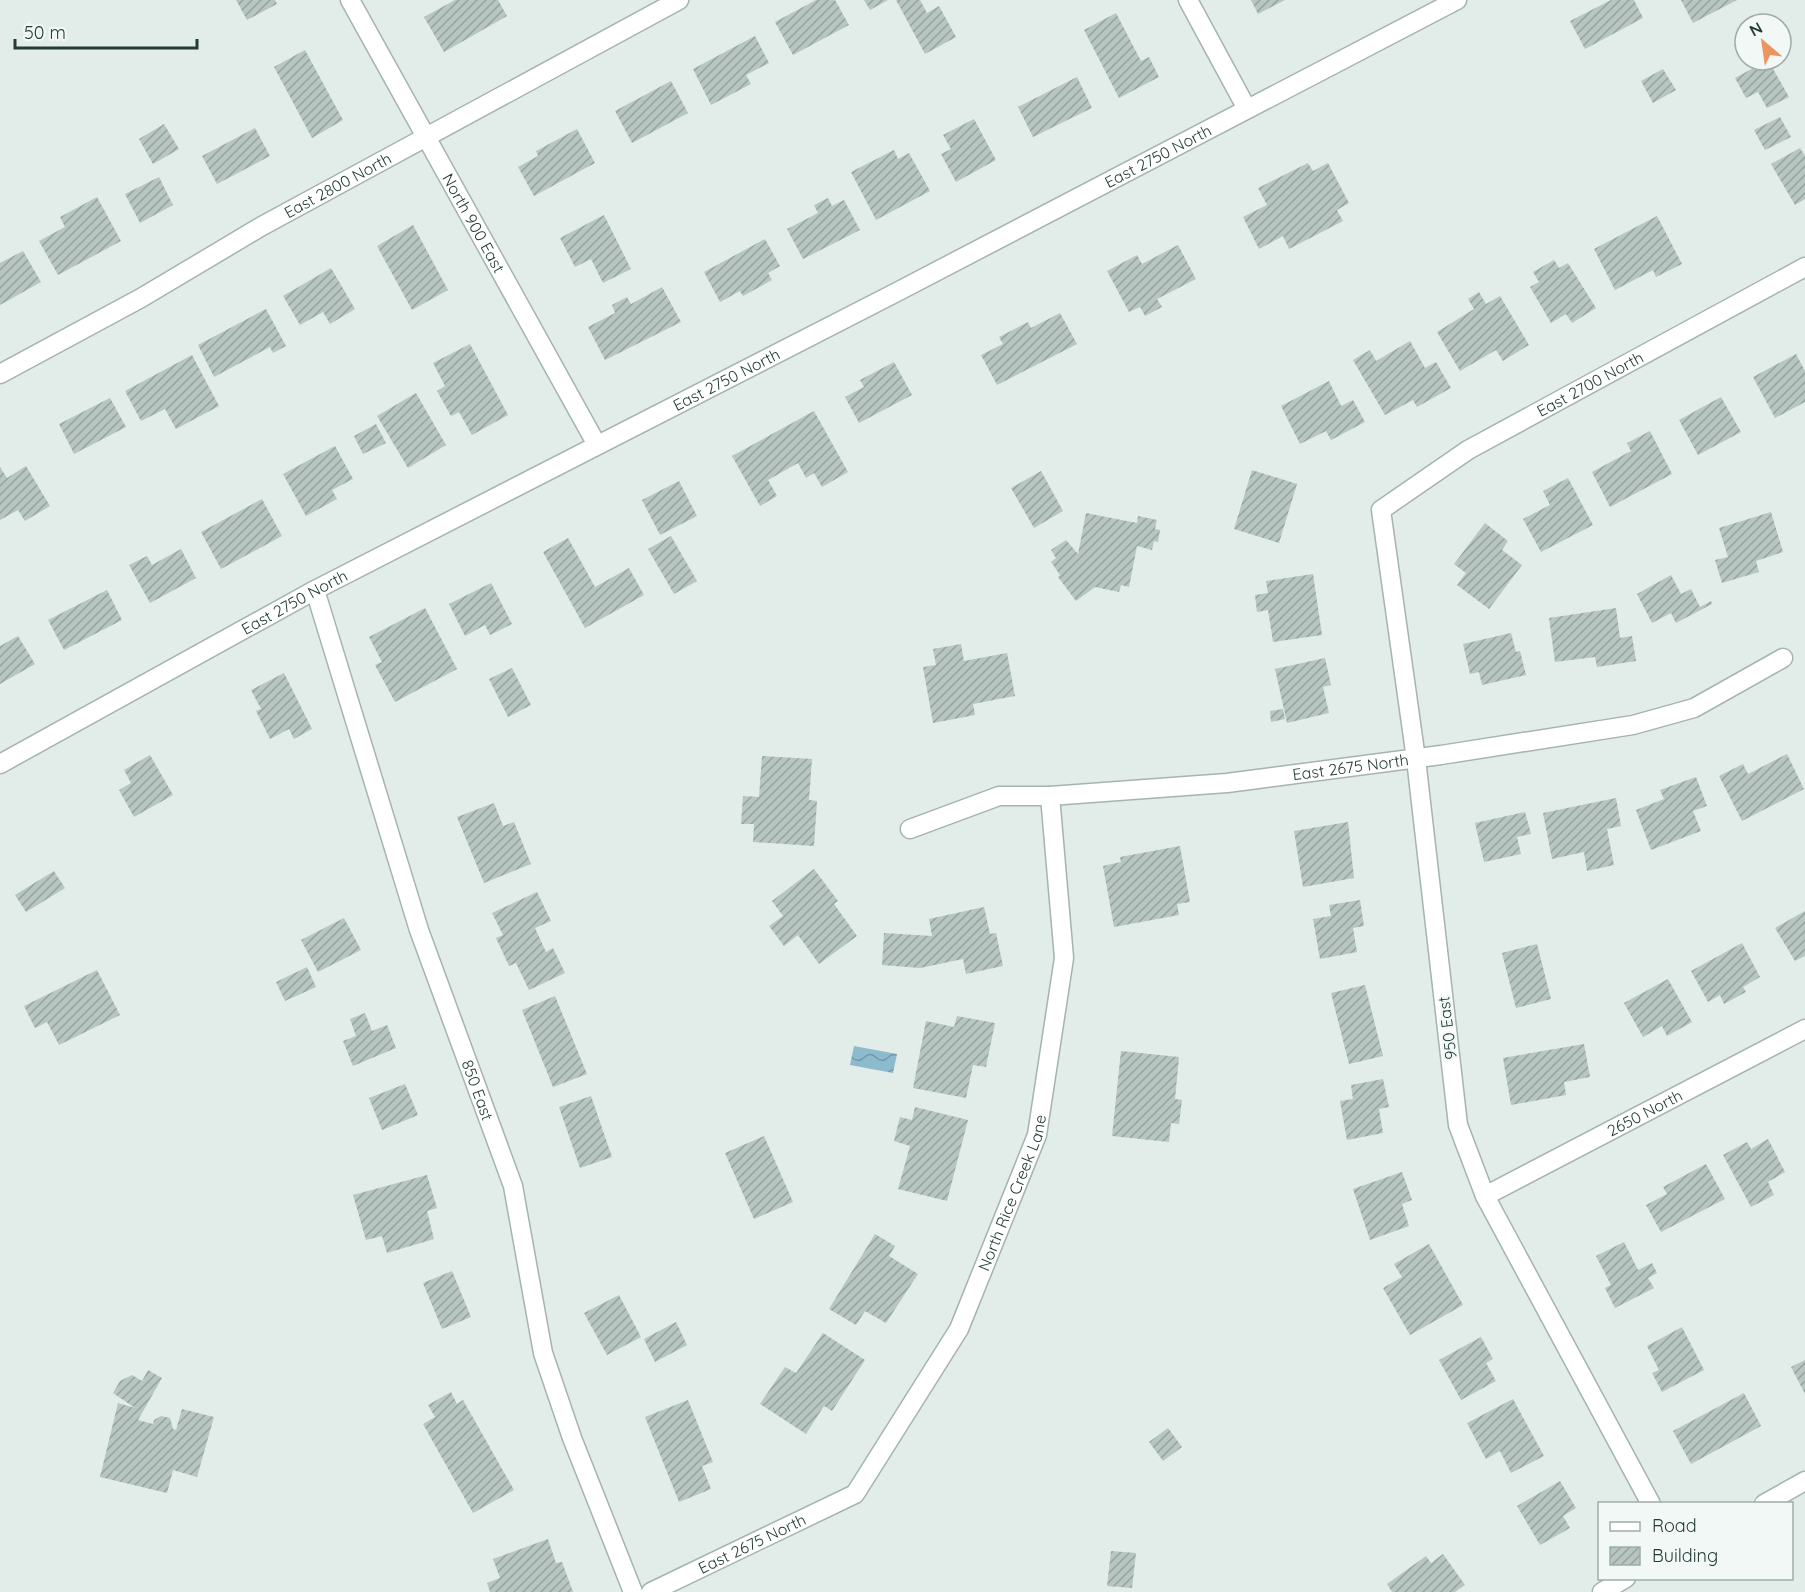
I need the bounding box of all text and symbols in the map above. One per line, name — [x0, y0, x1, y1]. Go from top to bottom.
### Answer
scale bar — [15, 12, 196, 50]
north arrow — [1733, 12, 1793, 72]
text: N — [1746, 17, 1766, 40]
text: 50 m — [24, 21, 66, 44]
street label: East 2750 North — [1101, 120, 1215, 192]
street label: East 2800 North — [281, 148, 395, 222]
street label: North 900 East — [438, 170, 509, 276]
street label: East 2750 North — [669, 344, 783, 415]
street label: East 2700 North — [1533, 347, 1647, 421]
street label: East 2750 North — [238, 565, 351, 639]
street label: East 2675 North — [1291, 749, 1410, 784]
street label: 950 East — [1433, 995, 1461, 1061]
street label: 850 East — [458, 1057, 498, 1123]
street label: 2650 North — [1604, 1085, 1686, 1141]
street label: North Rice Creek Lane — [973, 1113, 1050, 1274]
legend — [1598, 1502, 1793, 1580]
street label: East 2675 North — [695, 1509, 809, 1578]
text: Road — [1652, 1514, 1697, 1537]
text: Building — [1652, 1544, 1718, 1567]

